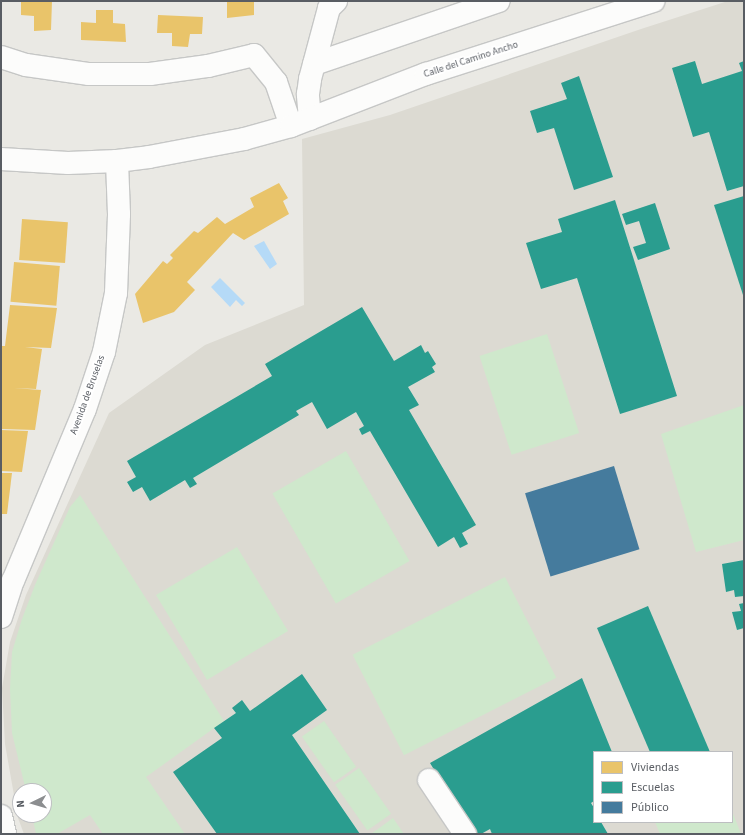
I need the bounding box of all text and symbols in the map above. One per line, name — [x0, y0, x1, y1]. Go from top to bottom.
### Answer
street label: Calle del Camino Ancho — [422, 39, 520, 81]
street label: Avenida de Bruselas — [68, 354, 108, 436]
legend — [593, 751, 733, 823]
text: Viviendas — [631, 759, 679, 776]
text: Escuelas — [631, 779, 674, 796]
north arrow — [12, 783, 52, 823]
text: Público — [631, 799, 669, 816]
text: N — [13, 800, 28, 808]

